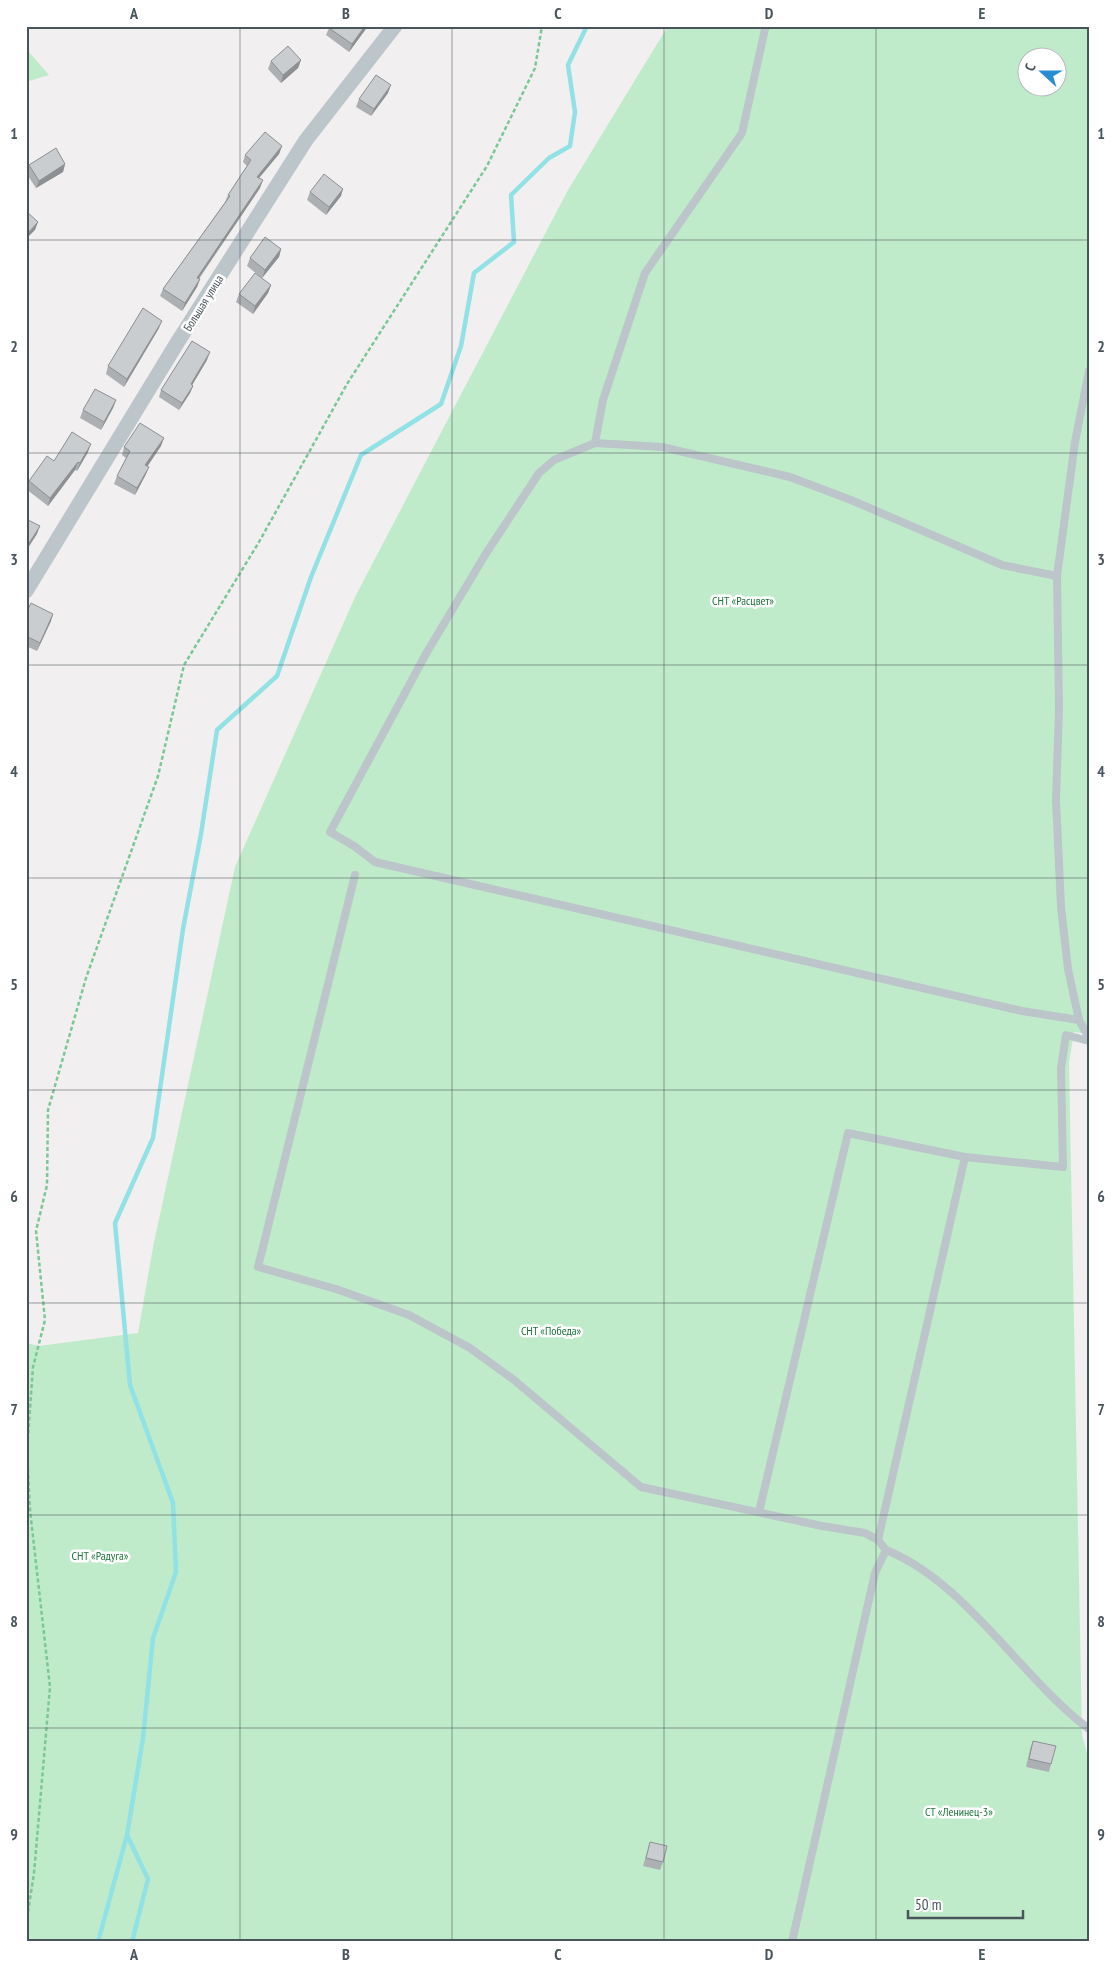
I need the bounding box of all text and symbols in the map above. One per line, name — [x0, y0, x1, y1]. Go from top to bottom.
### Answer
text: A — [129, 3, 139, 23]
text: B — [342, 3, 350, 23]
text: C — [554, 3, 562, 23]
text: D — [765, 3, 774, 23]
text: E — [979, 3, 986, 23]
north arrow — [1018, 48, 1068, 98]
text: С — [1020, 61, 1040, 74]
text: 1 — [10, 123, 18, 143]
text: 1 — [1097, 123, 1105, 143]
street label: Большая улица — [180, 272, 226, 334]
text: 2 — [10, 336, 18, 356]
text: 2 — [1097, 336, 1105, 356]
text: 3 — [10, 549, 18, 569]
text: 3 — [1097, 549, 1105, 569]
park label: СНТ «Расцвет» — [712, 593, 774, 608]
text: 4 — [10, 761, 18, 781]
text: 4 — [1097, 761, 1105, 781]
text: 5 — [10, 974, 18, 994]
text: 5 — [1097, 974, 1105, 994]
text: 6 — [10, 1186, 18, 1206]
text: 6 — [1097, 1186, 1105, 1206]
park label: СНТ «Победа» — [521, 1323, 581, 1338]
text: 7 — [10, 1399, 18, 1419]
text: 7 — [1097, 1399, 1105, 1419]
park label: СНТ «Радуга» — [72, 1548, 129, 1563]
text: 8 — [10, 1611, 18, 1631]
text: 8 — [1097, 1611, 1105, 1631]
park label: СТ «Ленинец-3» — [925, 1804, 993, 1819]
text: 9 — [10, 1824, 18, 1844]
text: 9 — [1097, 1824, 1105, 1844]
scale bar — [908, 1888, 1022, 1920]
text: 50 m — [915, 1895, 941, 1914]
text: A — [129, 1944, 139, 1964]
text: B — [342, 1944, 350, 1964]
text: C — [554, 1944, 562, 1964]
text: D — [765, 1944, 774, 1964]
text: E — [979, 1944, 986, 1964]

